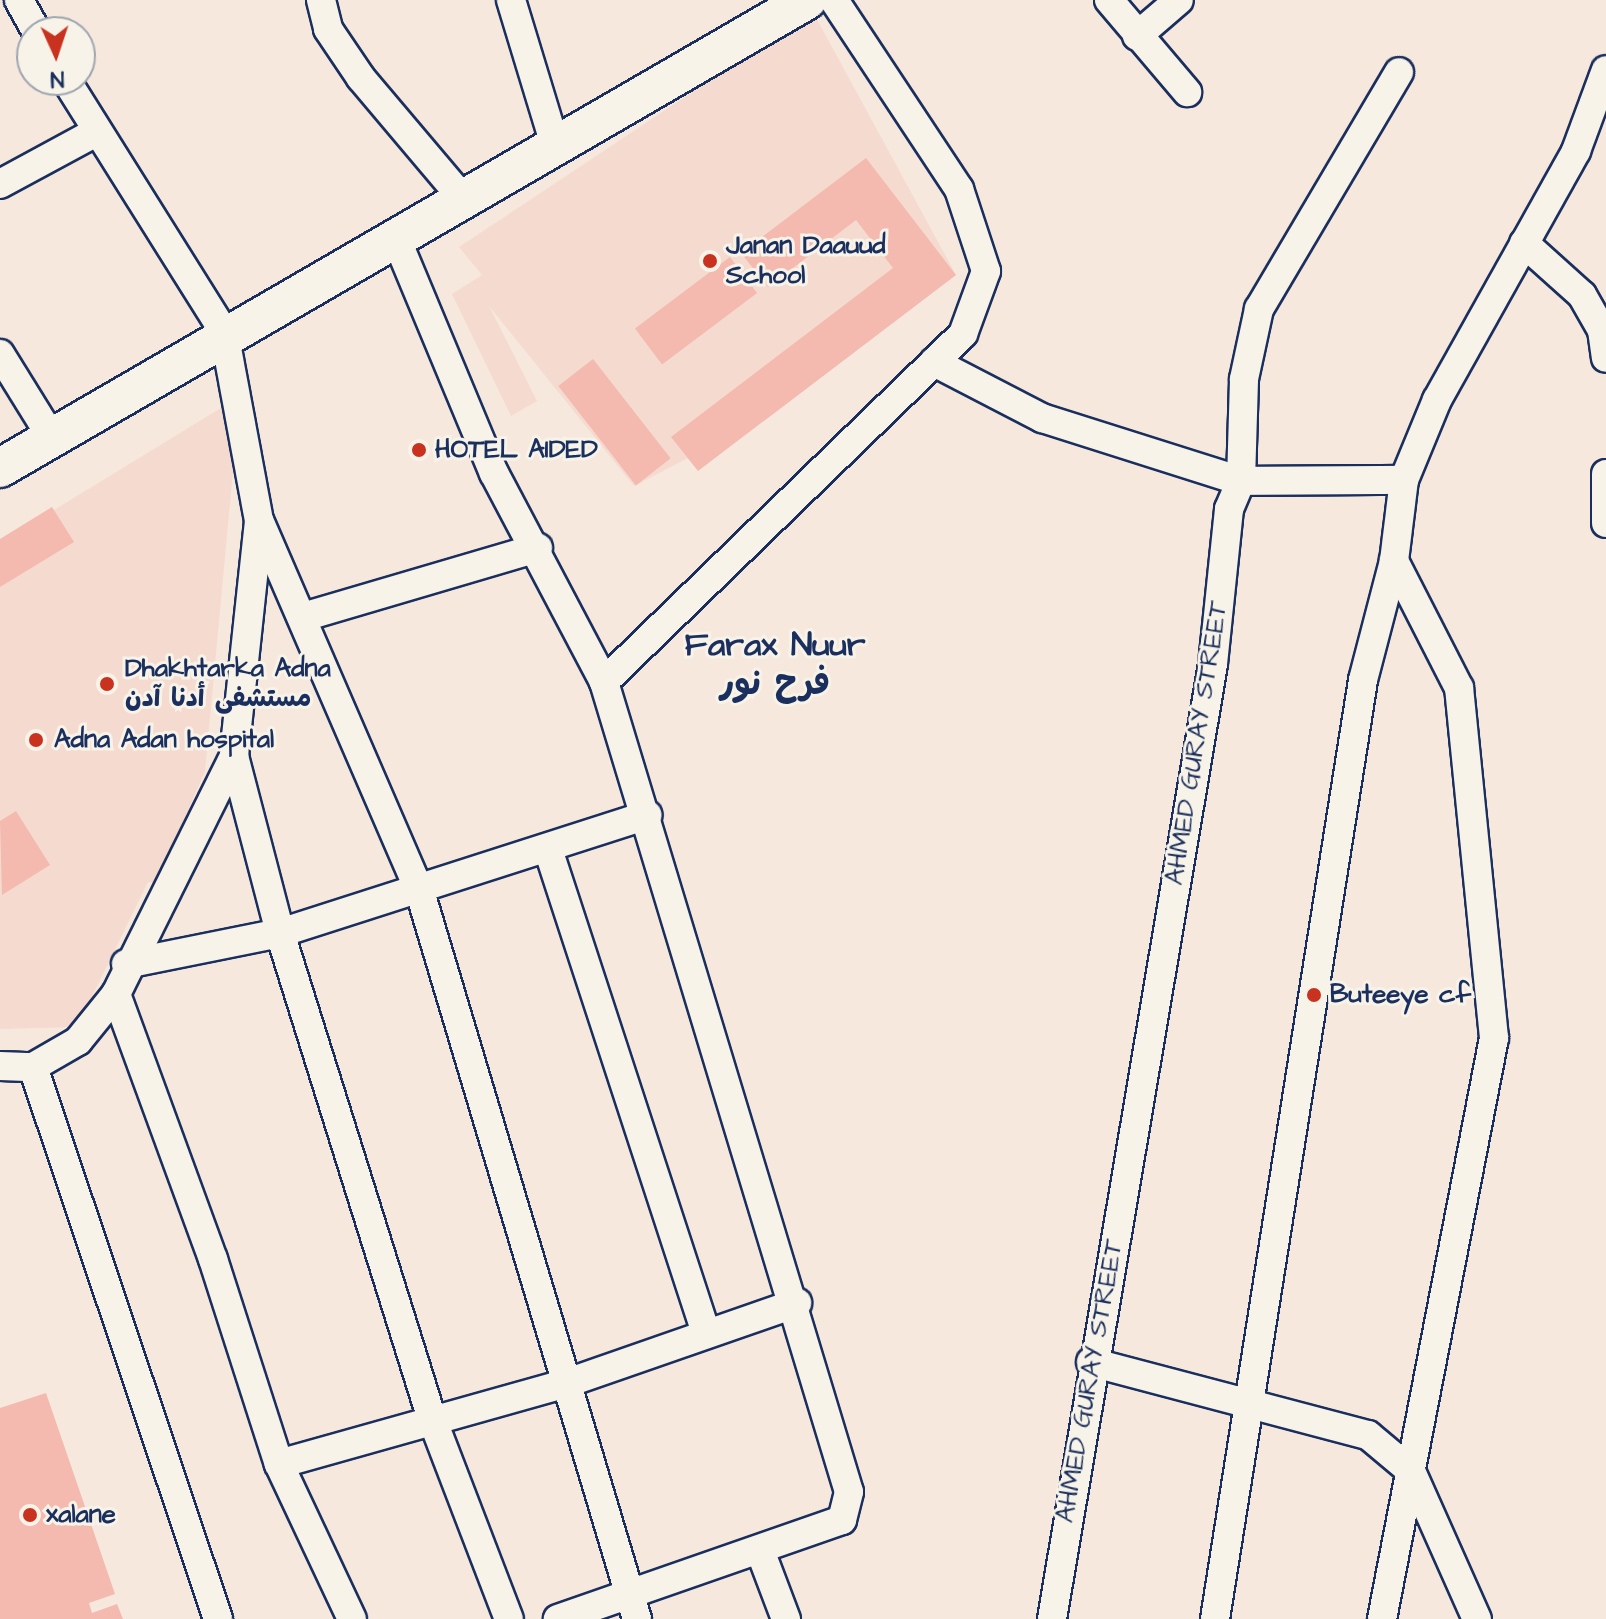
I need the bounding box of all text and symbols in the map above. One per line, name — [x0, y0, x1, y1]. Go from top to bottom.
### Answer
north arrow — [16, 16, 96, 96]
text: N — [49, 63, 65, 94]
place label: Janan Daauud School — [726, 230, 886, 292]
marker: Janan Daauud School — [701, 252, 719, 270]
place label: HOTEL AIDED — [435, 434, 598, 466]
marker: HOTEL AIDED — [410, 441, 428, 459]
street label: AHMED GURAY STREET — [1159, 599, 1235, 887]
district label: Farax Nuur فرح نور — [684, 625, 866, 704]
place label: Dhakhtarka Adna مستشفى أدنا آدن — [125, 653, 331, 714]
marker: Dhakhtarka Adna مستشفى أدنا آدن — [96, 673, 118, 695]
place label: Adna Adan hospital — [54, 724, 274, 756]
marker: Adna Adan hospital — [25, 729, 47, 751]
place label: Buteeye cf — [1330, 979, 1471, 1011]
marker: Buteeye cf — [1305, 986, 1323, 1004]
street label: AHMED GURAY STREET — [1050, 1237, 1130, 1525]
place label: xalane — [46, 1499, 116, 1531]
marker: xalane — [21, 1506, 39, 1524]

